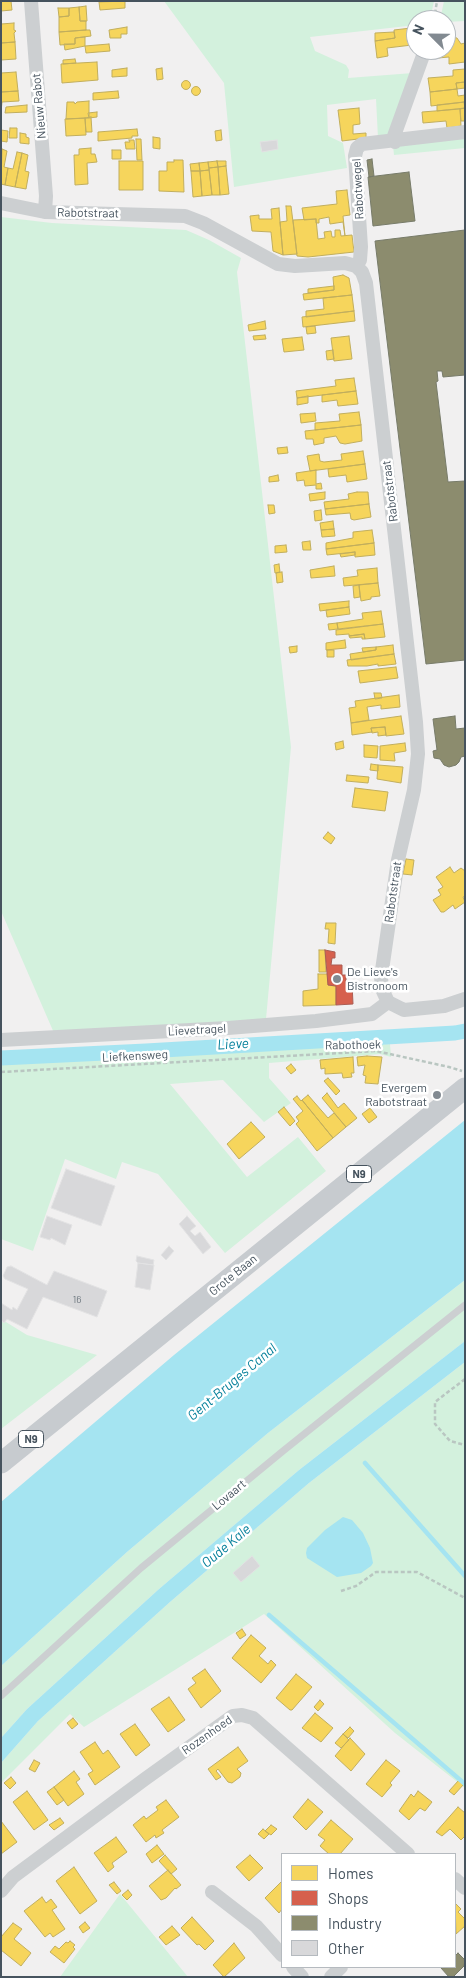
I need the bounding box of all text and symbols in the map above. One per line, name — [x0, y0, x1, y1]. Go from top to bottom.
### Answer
north arrow — [406, 10, 456, 60]
text: N — [408, 22, 427, 37]
street label: Nieuw Rabot — [29, 73, 49, 139]
street label: Rabotwegel — [349, 158, 367, 220]
street label: Rabotstraat — [57, 205, 119, 221]
street label: Rabotstraat — [379, 459, 401, 523]
street label: Rabotstraat — [382, 860, 404, 924]
place label: De Lieve's Bistronoom — [347, 965, 408, 993]
marker: De Lieve's Bistronoom — [331, 973, 343, 985]
street label: Lievetragel — [167, 1021, 227, 1039]
water label: Lieve — [217, 1035, 249, 1053]
street label: Rabothoek — [325, 1037, 381, 1053]
street label: Liefkensweg — [102, 1047, 168, 1065]
place label: Evergem Rabotstraat — [365, 1081, 427, 1109]
marker: Evergem Rabotstraat — [431, 1089, 443, 1101]
road number: N9 — [346, 1166, 372, 1182]
street label: Grote Baan — [206, 1251, 260, 1299]
house number: 16 — [73, 1294, 81, 1306]
water label: Gent-Bruges Canal — [184, 1340, 280, 1424]
road number: N9 — [18, 1430, 44, 1448]
street label: Lovaart — [209, 1477, 249, 1513]
water label: Oude Kale — [198, 1521, 254, 1571]
street label: Rozenhoed — [179, 1712, 235, 1758]
legend — [281, 1853, 456, 1968]
text: Homes — [328, 1864, 373, 1882]
text: Shops — [328, 1889, 368, 1907]
text: Industry — [328, 1914, 382, 1932]
text: Other — [328, 1939, 364, 1957]

